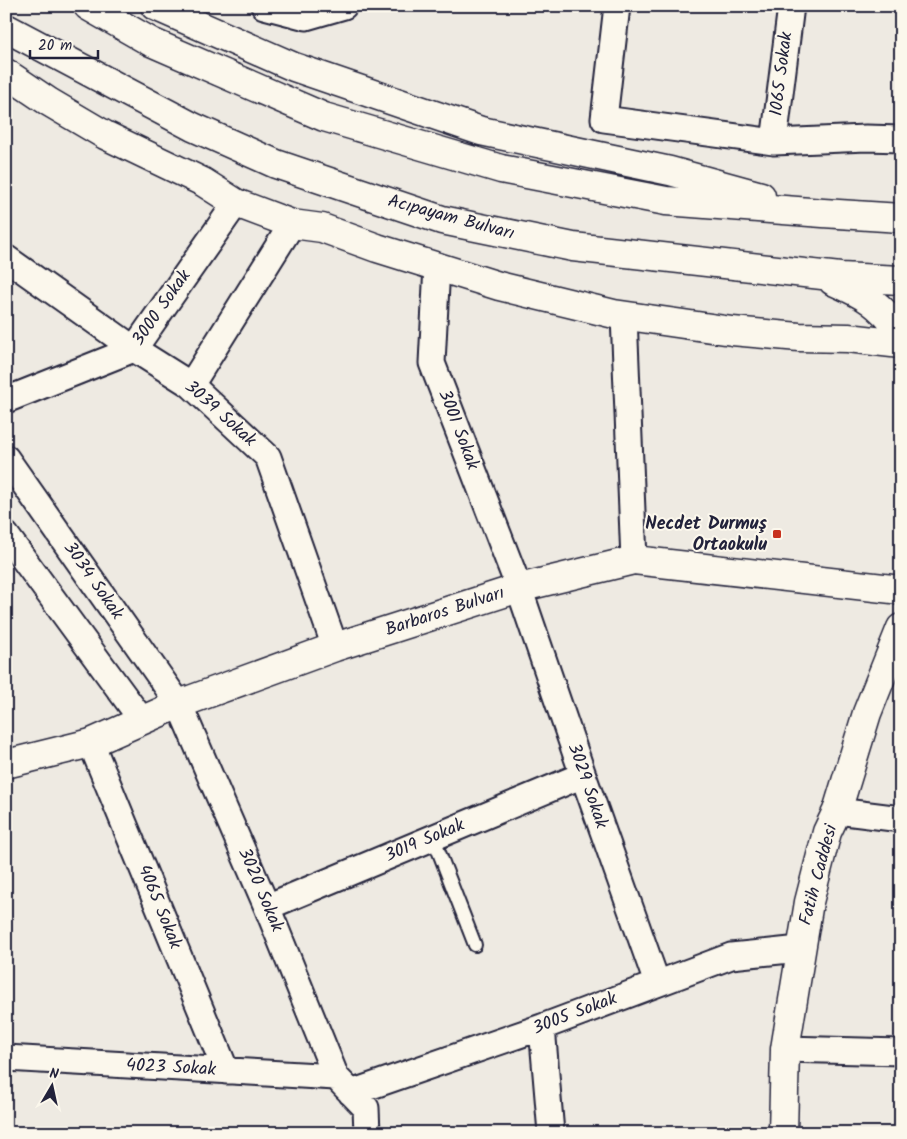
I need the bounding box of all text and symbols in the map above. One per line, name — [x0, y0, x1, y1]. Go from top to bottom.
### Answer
scale bar — [30, 28, 98, 60]
street label: 1065 Sokak — [762, 30, 802, 118]
text: 20 m — [38, 34, 72, 58]
street label: Acıpayam Bulvarı — [384, 187, 518, 249]
street label: 3000 Sokak — [125, 263, 199, 352]
street label: 3039 Sokak — [177, 374, 263, 455]
street label: 3001 Sokak — [429, 386, 487, 475]
place label: Necdet Durmuş Ortaokulu — [645, 510, 768, 560]
marker: Necdet Durmuş Ortaokulu — [771, 528, 783, 540]
street label: 3034 Sokak — [55, 536, 131, 627]
street label: Barbaros Bulvarı — [382, 579, 508, 645]
street label: 3029 Sokak — [559, 739, 615, 833]
street label: 3019 Sokak — [381, 811, 470, 871]
street label: Fatih Caddesi — [792, 821, 847, 929]
street label: 3020 Sokak — [229, 843, 291, 937]
street label: 4065 Sokak — [129, 860, 189, 954]
street label: 3005 Sokak — [529, 984, 622, 1043]
street label: 4023 Sokak — [125, 1051, 217, 1085]
north arrow — [28, 1062, 78, 1112]
text: N — [48, 1063, 60, 1086]

